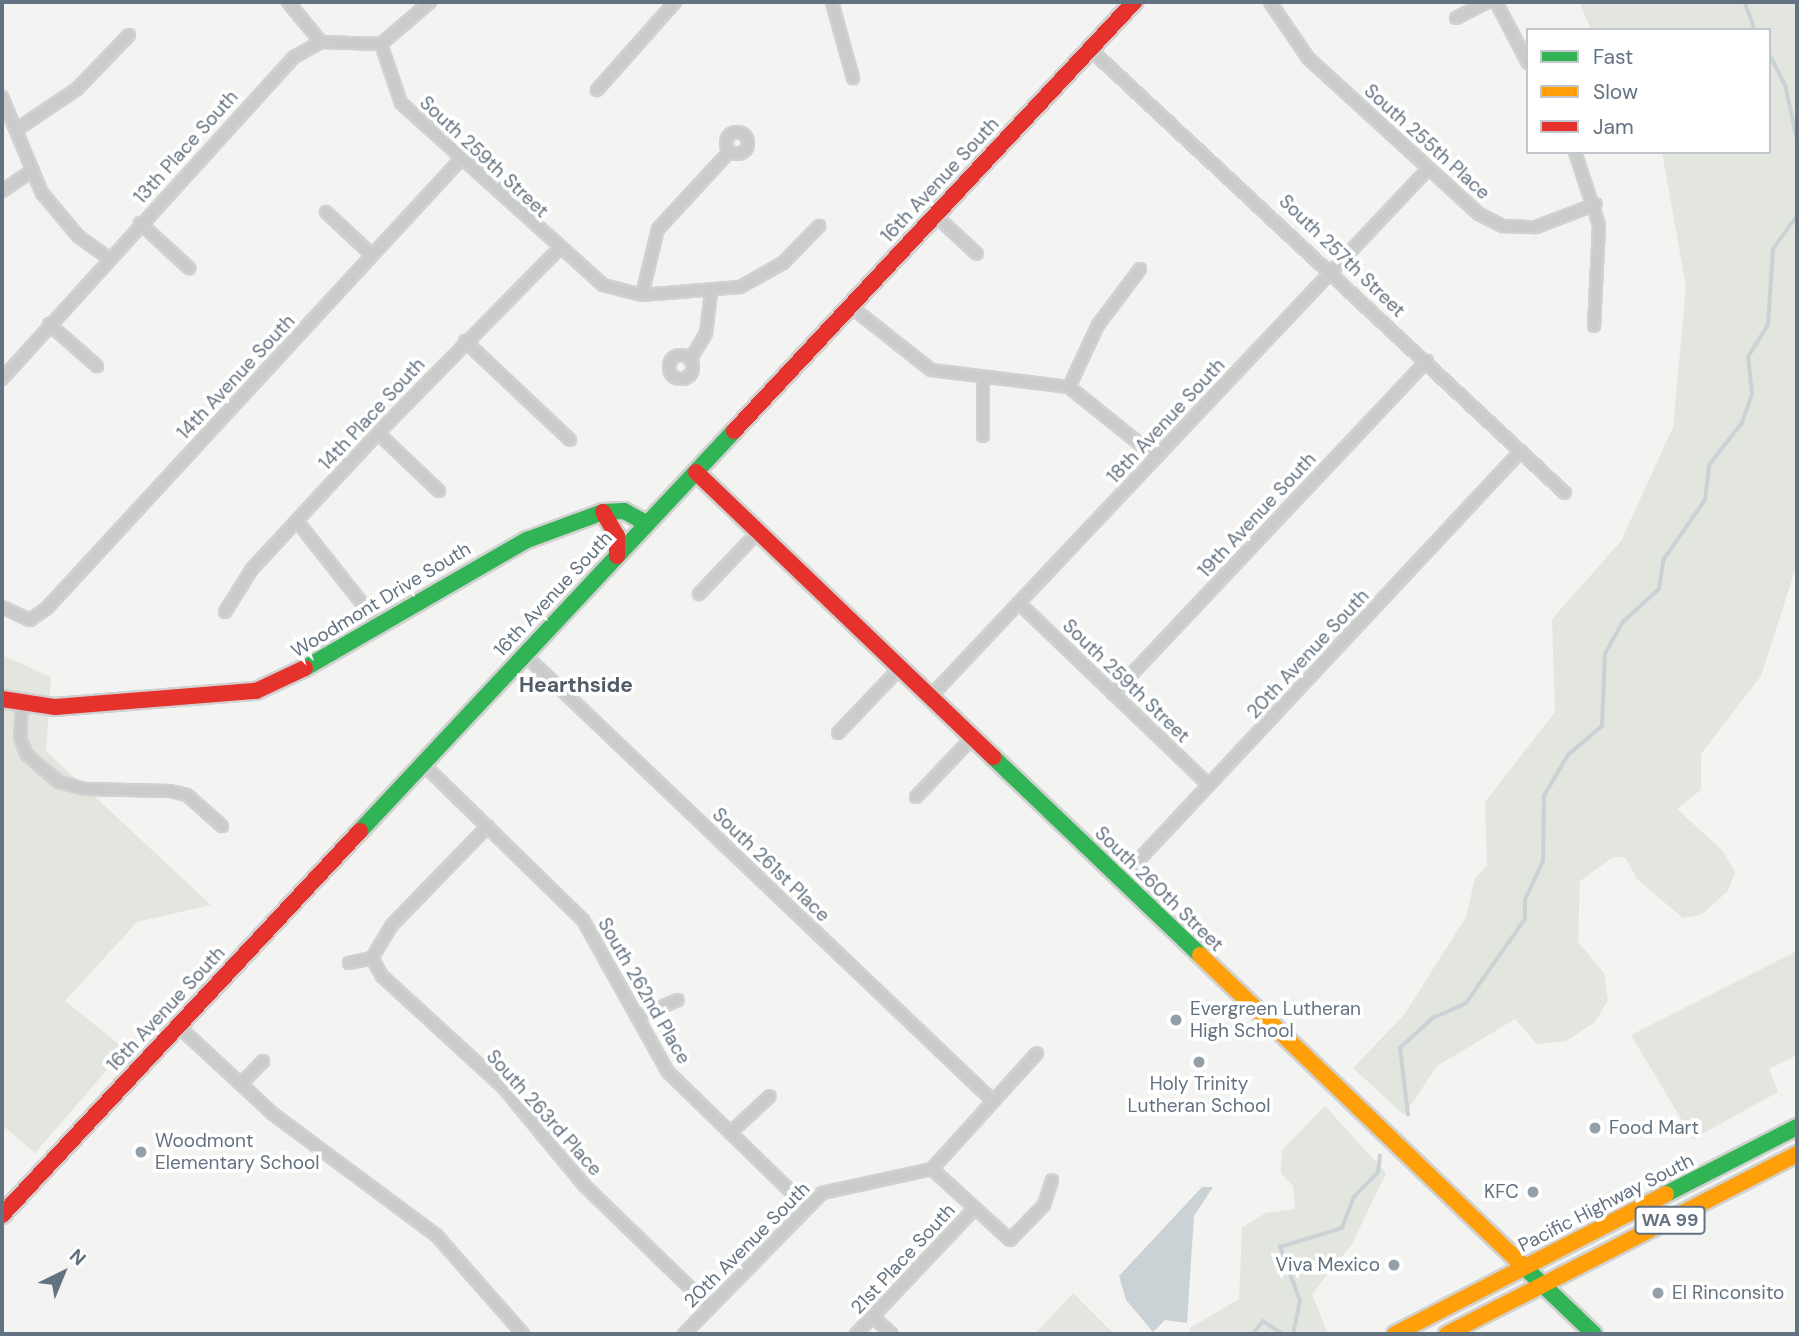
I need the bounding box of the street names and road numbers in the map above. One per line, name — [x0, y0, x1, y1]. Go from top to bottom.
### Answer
street label: South 255th Place — [1359, 80, 1495, 204]
street label: 13th Place South — [129, 86, 243, 208]
street label: South 259th Street — [415, 91, 553, 223]
street label: 16th Avenue South — [876, 113, 1004, 247]
street label: South 257th Street — [1274, 190, 1410, 322]
street label: 14th Avenue South — [172, 310, 300, 444]
street label: 14th Place South — [314, 353, 430, 475]
street label: 18th Avenue South — [1102, 354, 1230, 488]
street label: 19th Avenue South — [1193, 448, 1321, 582]
street label: 16th Avenue South — [489, 527, 617, 661]
street label: Woodmont Drive South — [287, 537, 475, 663]
street label: 20th Avenue South — [1242, 585, 1374, 723]
street label: South 259th Street — [1058, 615, 1194, 747]
street label: South 261st Place — [708, 803, 834, 927]
street label: South 260th Street — [1090, 822, 1228, 956]
street label: South 262nd Place — [593, 914, 695, 1068]
street label: 16th Avenue South — [102, 942, 230, 1076]
street label: South 263rd Place — [481, 1045, 607, 1181]
street label: Pacific Highway South — [1515, 1149, 1697, 1257]
street label: 20th Avenue South — [679, 1177, 815, 1313]
street label: 21st Place South — [846, 1199, 960, 1319]
road number: WA 99 — [1633, 1205, 1707, 1234]

